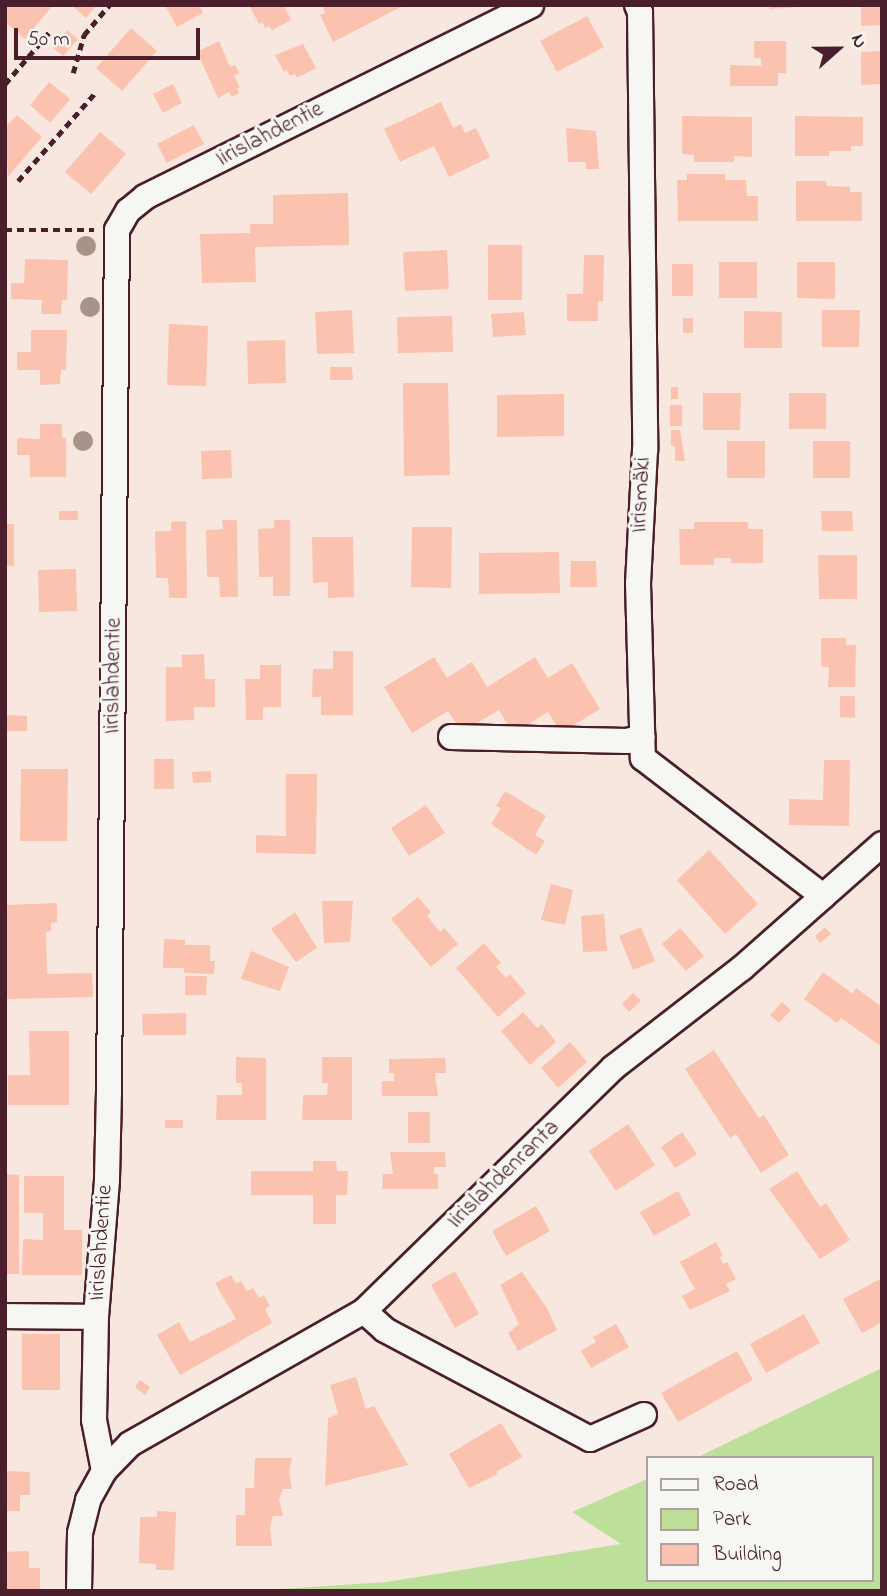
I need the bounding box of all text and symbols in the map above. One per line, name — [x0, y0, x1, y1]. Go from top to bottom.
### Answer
scale bar — [18, 14, 203, 58]
north arrow — [803, 14, 873, 84]
text: 50 m — [27, 25, 70, 55]
text: N — [843, 30, 873, 52]
street label: Iirislahdentie — [212, 96, 328, 174]
street label: Iirismäki — [626, 456, 658, 534]
street label: Iirislahdentie — [99, 618, 129, 734]
street label: Iirislahdenranta — [442, 1115, 566, 1235]
street label: Iirislahdentie — [84, 1184, 120, 1302]
legend — [646, 1456, 873, 1582]
text: Road — [713, 1470, 759, 1500]
text: Park — [713, 1505, 751, 1535]
text: Building — [713, 1540, 782, 1570]

